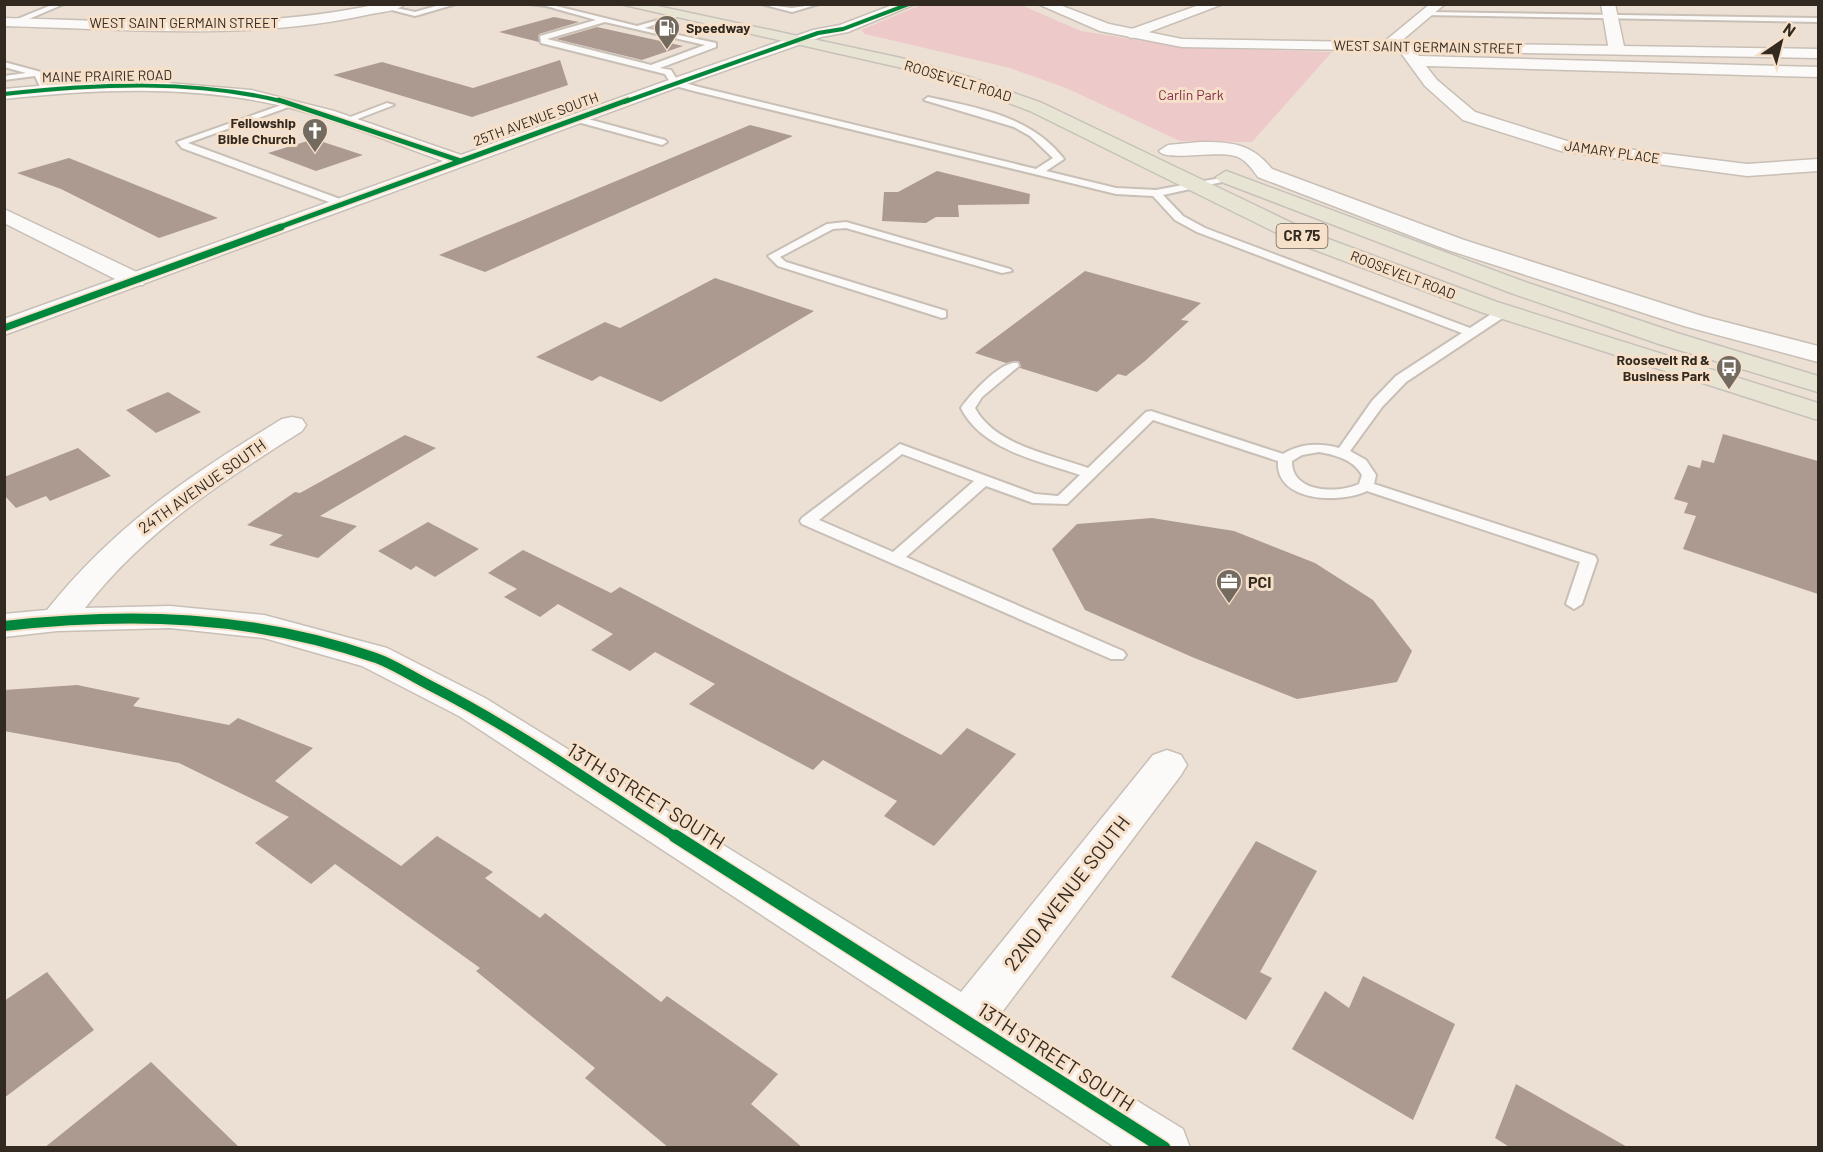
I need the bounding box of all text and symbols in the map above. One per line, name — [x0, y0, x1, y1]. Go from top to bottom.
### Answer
north arrow — [1751, 12, 1811, 72]
fuel station icon: Speedway — [652, 13, 682, 51]
street label: WEST SAINT GERMAIN STREET — [89, 14, 279, 31]
text: N — [1780, 18, 1800, 40]
place label: Speedway — [686, 19, 750, 36]
street label: WEST SAINT GERMAIN STREET — [1333, 36, 1523, 57]
street label: ROOSEVELT ROAD — [902, 56, 1014, 105]
street label: MAINE PRAIRIE ROAD — [42, 66, 172, 85]
park label: Carlin Park — [1158, 86, 1224, 103]
street label: 25TH AVENUE SOUTH — [471, 88, 601, 149]
place label: Fellowship Bible Church — [218, 114, 296, 147]
church icon: Fellowship Bible Church — [300, 116, 330, 154]
street label: JAMARY PLACE — [1563, 136, 1661, 167]
road number: CR 75 — [1276, 224, 1328, 248]
street label: ROOSEVELT ROAD — [1348, 247, 1458, 302]
place label: Roosevelt Rd & Business Park — [1617, 351, 1711, 384]
bus stop icon: Roosevelt Rd & Business Park — [1714, 353, 1744, 391]
street label: 24TH AVENUE SOUTH — [134, 434, 269, 537]
office icon: PCI — [1214, 567, 1244, 605]
place label: PCI — [1248, 572, 1272, 591]
street label: 13TH STREET SOUTH — [563, 737, 730, 853]
street label: 22ND AVENUE SOUTH — [998, 810, 1134, 975]
street label: 13TH STREET SOUTH — [974, 997, 1139, 1116]

